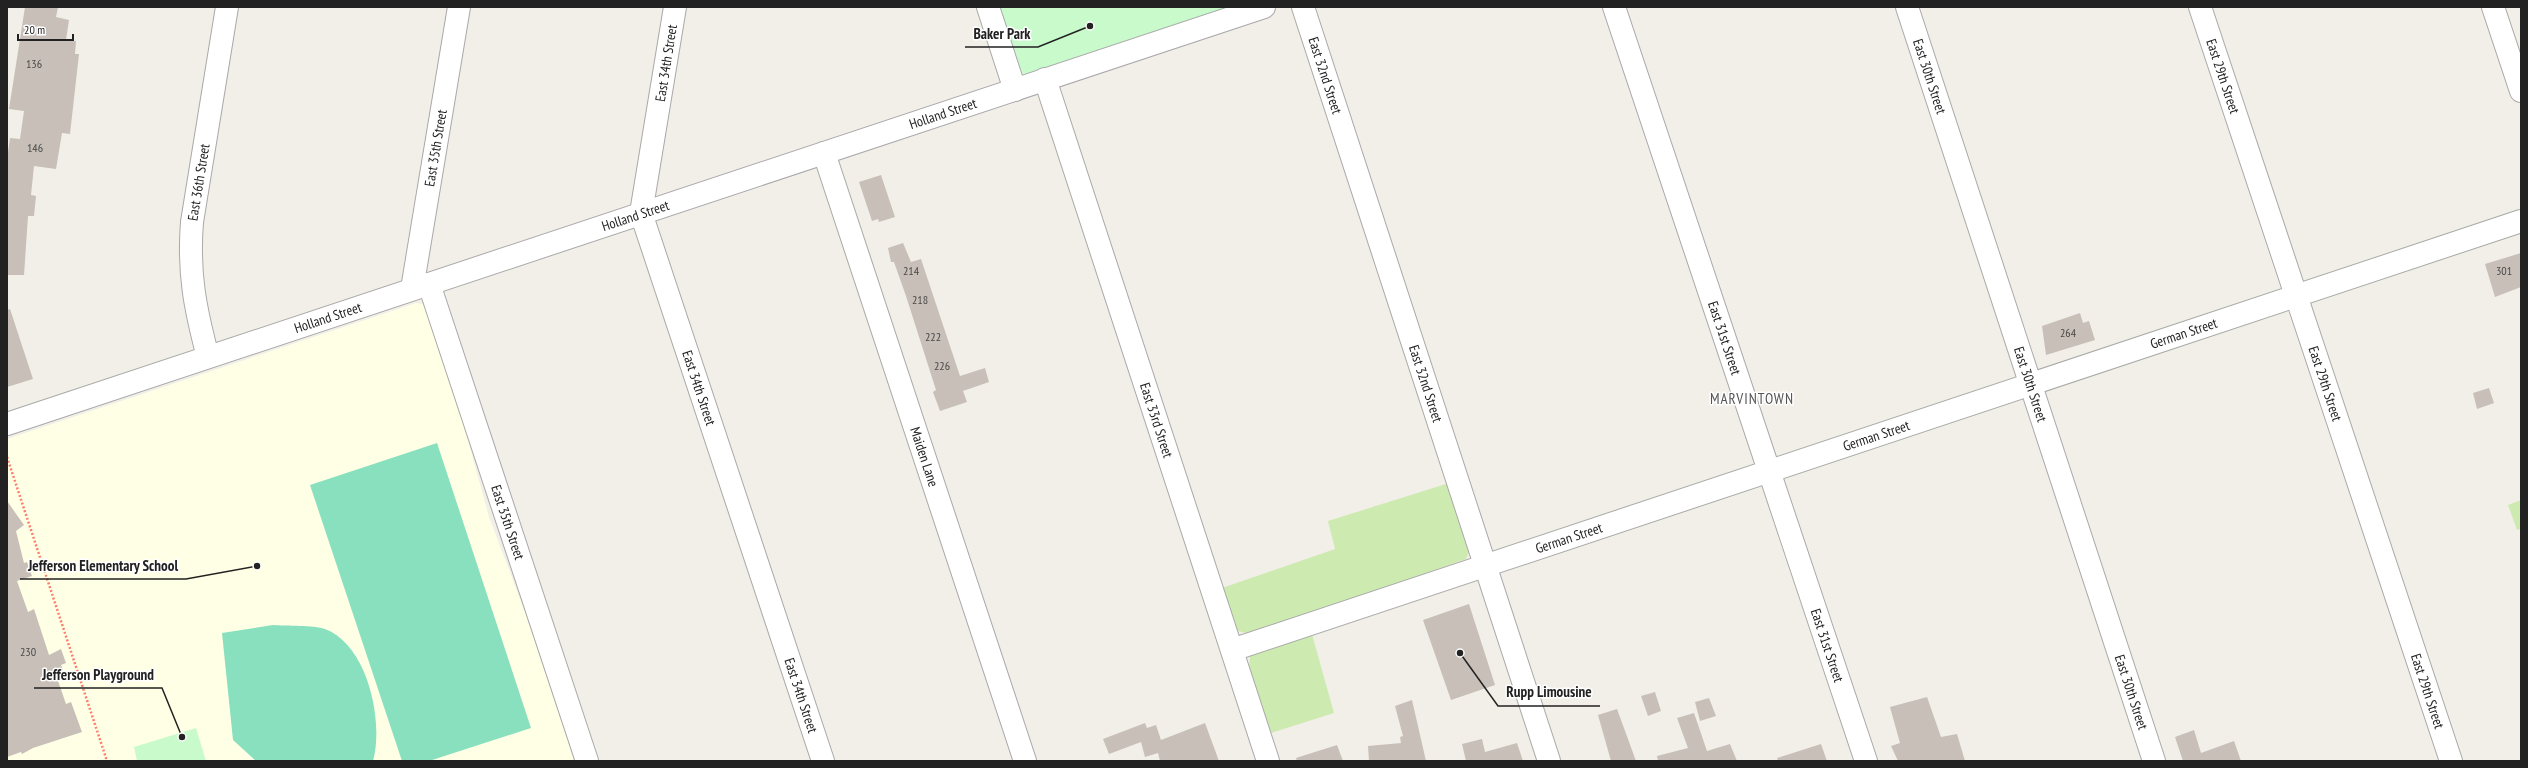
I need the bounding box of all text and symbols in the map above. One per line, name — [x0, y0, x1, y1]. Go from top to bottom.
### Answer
scale bar — [18, 16, 73, 42]
callout: Baker Park — [965, 20, 1038, 47]
text: 20 m — [24, 22, 45, 37]
street label: East 34th Street — [651, 23, 681, 103]
text: Baker Park — [973, 24, 1031, 43]
street label: East 32nd Street — [1304, 35, 1346, 116]
street label: East 29th Street — [2202, 36, 2244, 116]
street label: East 30th Street — [1909, 37, 1950, 116]
house number: 136 — [26, 56, 42, 71]
street label: Holland Street — [907, 94, 979, 133]
street label: East 35th Street — [420, 108, 451, 188]
house number: 146 — [27, 140, 43, 155]
street label: East 36th Street — [183, 142, 214, 222]
street label: Holland Street — [599, 196, 671, 235]
house number: 214 — [903, 263, 920, 278]
house number: 301 — [2496, 263, 2512, 278]
house number: 218 — [912, 292, 928, 307]
street label: Holland Street — [292, 298, 364, 337]
street label: East 31st Street — [1704, 299, 1745, 377]
street label: German Street — [2148, 314, 2220, 353]
house number: 264 — [2060, 325, 2077, 340]
house number: 222 — [925, 329, 941, 344]
street label: East 32nd Street — [1405, 343, 1447, 424]
street label: East 30th Street — [2010, 344, 2051, 424]
street label: East 29th Street — [2305, 344, 2346, 424]
street label: East 34th Street — [678, 348, 720, 428]
house number: 226 — [934, 358, 950, 373]
street label: East 33rd Street — [1136, 380, 1177, 460]
district label: MARVINTOWN — [1710, 389, 1794, 408]
street label: German Street — [1840, 416, 1912, 455]
street label: Maiden Lane — [906, 425, 943, 489]
street label: East 35th Street — [487, 482, 529, 562]
street label: German Street — [1533, 518, 1605, 557]
callout: Jefferson Elementary School — [20, 552, 186, 579]
text: Jefferson Elementary School — [27, 556, 178, 575]
street label: East 31st Street — [1807, 606, 1848, 685]
house number: 230 — [20, 644, 36, 659]
street label: East 29th Street — [2407, 651, 2449, 731]
street label: East 30th Street — [2111, 652, 2152, 732]
street label: East 34th Street — [780, 656, 822, 735]
callout: Jefferson Playground — [34, 661, 162, 688]
text: Jefferson Playground — [41, 665, 154, 684]
callout: Rupp Limousine — [1498, 679, 1600, 706]
text: Rupp Limousine — [1506, 682, 1592, 701]

